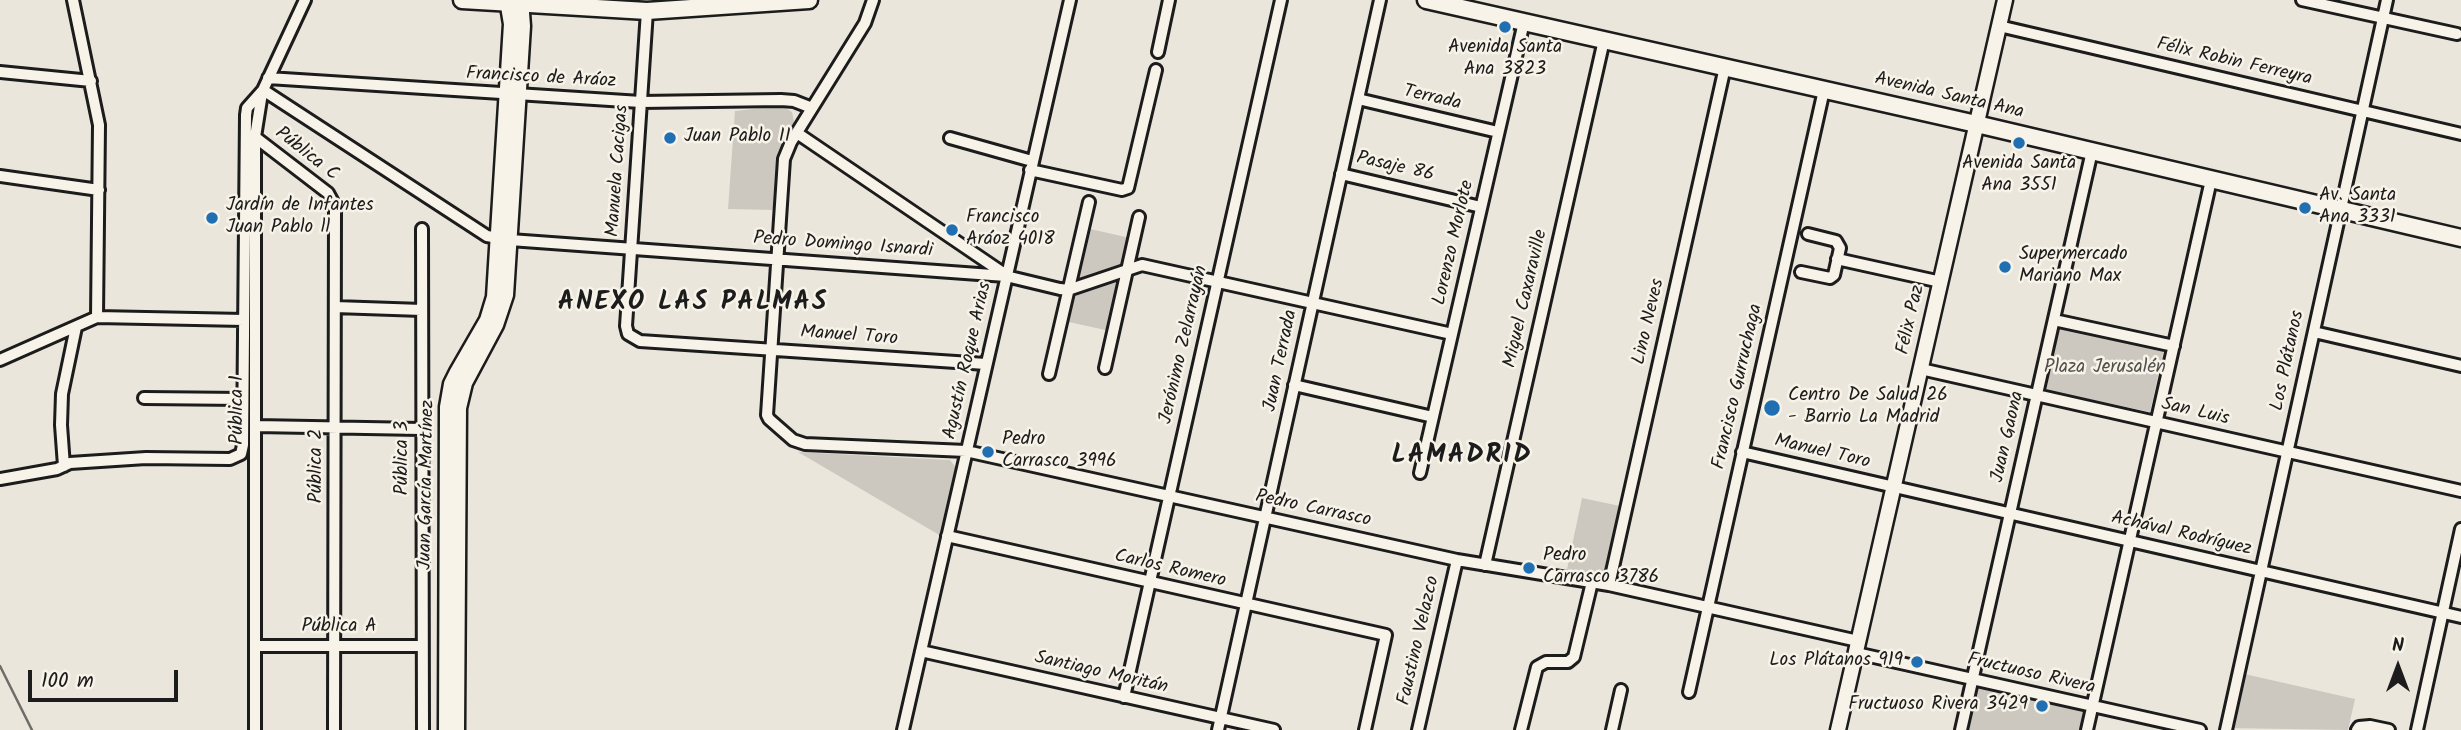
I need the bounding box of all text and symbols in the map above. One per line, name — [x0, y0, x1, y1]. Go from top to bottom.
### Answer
marker: Avenida Santa Ana 3823 — [1497, 19, 1513, 35]
street label: Félix Robin Ferreyra — [2154, 34, 2314, 92]
place label: Avenida Santa Ana 3823 — [1448, 38, 1562, 82]
street label: Francisco de Aráoz — [465, 64, 617, 94]
street label: Avenida Santa Ana — [1872, 69, 2026, 125]
street label: Terrada — [1401, 81, 1463, 117]
street label: Manuela Cacigas — [603, 104, 635, 238]
street label: Pública C — [269, 123, 343, 187]
place label: Juan Pablo II — [684, 127, 791, 149]
marker: Juan Pablo II — [662, 130, 678, 146]
marker: Avenida Santa Ana 3551 — [2011, 135, 2027, 151]
street label: Pasaje 86 — [1354, 148, 1436, 188]
place label: Avenida Santa Ana 3551 — [1962, 154, 2076, 198]
street label: Lorenzo Morlote — [1430, 178, 1480, 308]
place label: Av. Santa Ana 3331 — [2319, 186, 2396, 230]
place label: Jardín de Infantes Juan Pablo ll — [226, 196, 374, 240]
marker: Av. Santa Ana 3331 — [2297, 200, 2313, 216]
place label: Francisco Aráoz 4018 — [966, 208, 1055, 252]
marker: Jardín de Infantes Juan Pablo ll — [204, 210, 220, 226]
marker: Francisco Aráoz 4018 — [944, 222, 960, 238]
street label: Pedro Domingo Isnardi — [752, 228, 934, 264]
street label: Miguel Caxaraville — [1500, 228, 1554, 370]
place label: Supermercado Mariano Max — [2019, 245, 2128, 289]
marker: Supermercado Mariano Max — [1997, 259, 2013, 275]
street label: Jerónimo Zelarrayán — [1156, 264, 1214, 426]
street label: Lino Neves — [1629, 277, 1671, 367]
street label: Agustín Roque Arias — [940, 280, 998, 442]
street label: Félix Paz — [1893, 283, 1931, 357]
district label: ANEXO LAS PALMAS — [560, 289, 826, 321]
street label: Francisco Gurruchaga — [1709, 302, 1769, 472]
street label: Juan Terrada — [1260, 308, 1304, 414]
street label: Los Plátanos — [2267, 309, 2311, 413]
street label: Manuel Toro — [799, 322, 899, 352]
park label: Plaza Jerusalén — [2044, 358, 2166, 380]
street label: Pública 1 — [228, 375, 250, 445]
place label: Centro De Salud 26 - Barrio La Madrid — [1788, 386, 1948, 430]
street label: Juan Gaona — [1987, 389, 2031, 485]
street label: San Luis — [2159, 394, 2231, 432]
marker: Centro De Salud 26 - Barrio La Madrid — [1762, 398, 1782, 418]
street label: Juan García Martínez — [415, 400, 441, 570]
street label: Pública 3 — [393, 421, 415, 495]
street label: Pública 2 — [307, 429, 329, 503]
place label: Pedro Carrasco 3996 — [1002, 430, 1117, 474]
street label: Manuel Toro — [1772, 431, 1872, 475]
district label: LAMADRID — [1393, 442, 1531, 474]
marker: Pedro Carrasco 3996 — [980, 444, 996, 460]
street label: Pedro Carrasco — [1253, 487, 1373, 533]
street label: Achával Rodríguez — [2109, 508, 2253, 562]
street label: Carlos Romero — [1112, 546, 1228, 594]
place label: Pedro Carrasco 3786 — [1543, 546, 1659, 590]
marker: Pedro Carrasco 3786 — [1521, 560, 1537, 576]
street label: Faustino Velazco — [1394, 574, 1446, 708]
street label: Pública A — [301, 617, 377, 639]
text: N — [2392, 631, 2404, 661]
north arrow — [2363, 632, 2433, 702]
street label: Santiago Moritán — [1032, 648, 1170, 700]
street label: Fructuoso Rivera — [1965, 649, 2097, 701]
place label: Los Plátanos 919 — [1769, 651, 1903, 673]
marker: Los Plátanos 919 — [1909, 654, 1925, 670]
scale bar — [32, 656, 182, 700]
text: 100 m — [41, 665, 94, 698]
place label: Fructuoso Rivera 3429 — [1848, 695, 2028, 717]
marker: Fructuoso Rivera 3429 — [2034, 698, 2050, 714]

